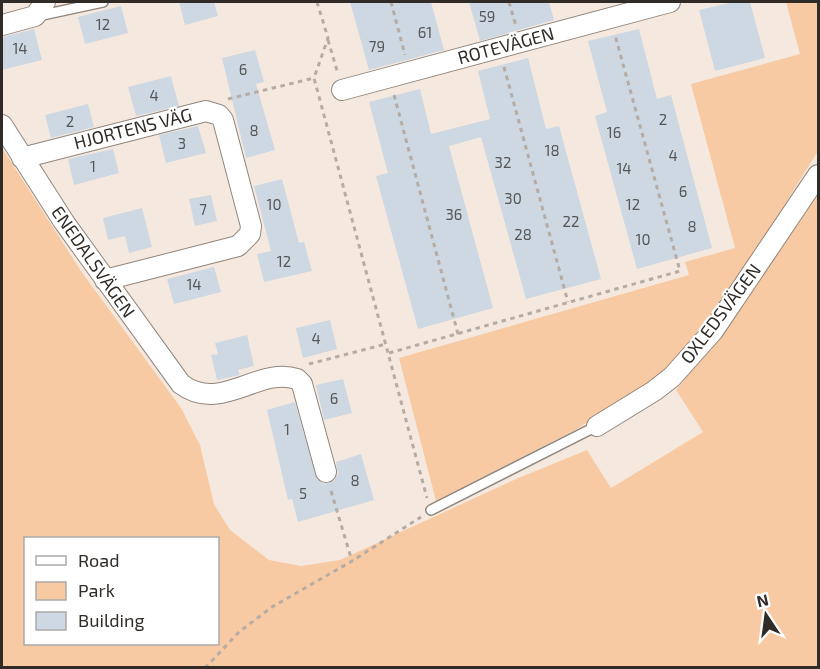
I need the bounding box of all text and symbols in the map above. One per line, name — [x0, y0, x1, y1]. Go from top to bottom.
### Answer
house number: 59 — [479, 7, 495, 25]
house number: 12 — [96, 15, 110, 33]
street label: ROTEVÄGEN — [455, 22, 556, 68]
house number: 61 — [418, 23, 432, 41]
house number: 79 — [369, 37, 385, 55]
house number: 14 — [12, 39, 28, 57]
house number: 6 — [239, 60, 247, 78]
house number: 4 — [149, 86, 159, 104]
street label: HJORTENS VÄG — [72, 103, 194, 153]
house number: 2 — [659, 110, 667, 128]
house number: 2 — [66, 112, 74, 130]
house number: 8 — [249, 121, 259, 139]
house number: 16 — [607, 123, 621, 141]
house number: 3 — [178, 134, 186, 152]
house number: 18 — [544, 141, 560, 159]
house number: 4 — [668, 146, 678, 164]
house number: 32 — [495, 153, 511, 171]
house number: 1 — [90, 157, 96, 175]
house number: 14 — [616, 159, 632, 177]
house number: 6 — [679, 182, 687, 200]
house number: 30 — [504, 189, 522, 207]
house number: 10 — [266, 195, 282, 213]
house number: 12 — [626, 195, 640, 213]
house number: 7 — [199, 200, 207, 218]
street label: ENEDALSVÄGEN — [47, 202, 140, 321]
house number: 36 — [446, 205, 462, 223]
house number: 22 — [563, 212, 579, 230]
house number: 8 — [687, 217, 697, 235]
house number: 28 — [514, 225, 532, 243]
house number: 10 — [635, 230, 651, 248]
house number: 12 — [277, 252, 291, 270]
street label: OXLEDSVÄGEN — [675, 259, 765, 368]
house number: 14 — [186, 275, 202, 293]
house number: 4 — [311, 329, 321, 347]
house number: 6 — [330, 389, 338, 407]
house number: 1 — [284, 420, 290, 438]
house number: 8 — [350, 471, 360, 489]
house number: 5 — [299, 484, 307, 502]
legend — [24, 537, 219, 645]
text: Road — [78, 549, 119, 571]
text: Park — [78, 579, 115, 601]
north arrow — [736, 585, 796, 645]
text: N — [755, 589, 770, 610]
text: Building — [78, 609, 145, 631]

